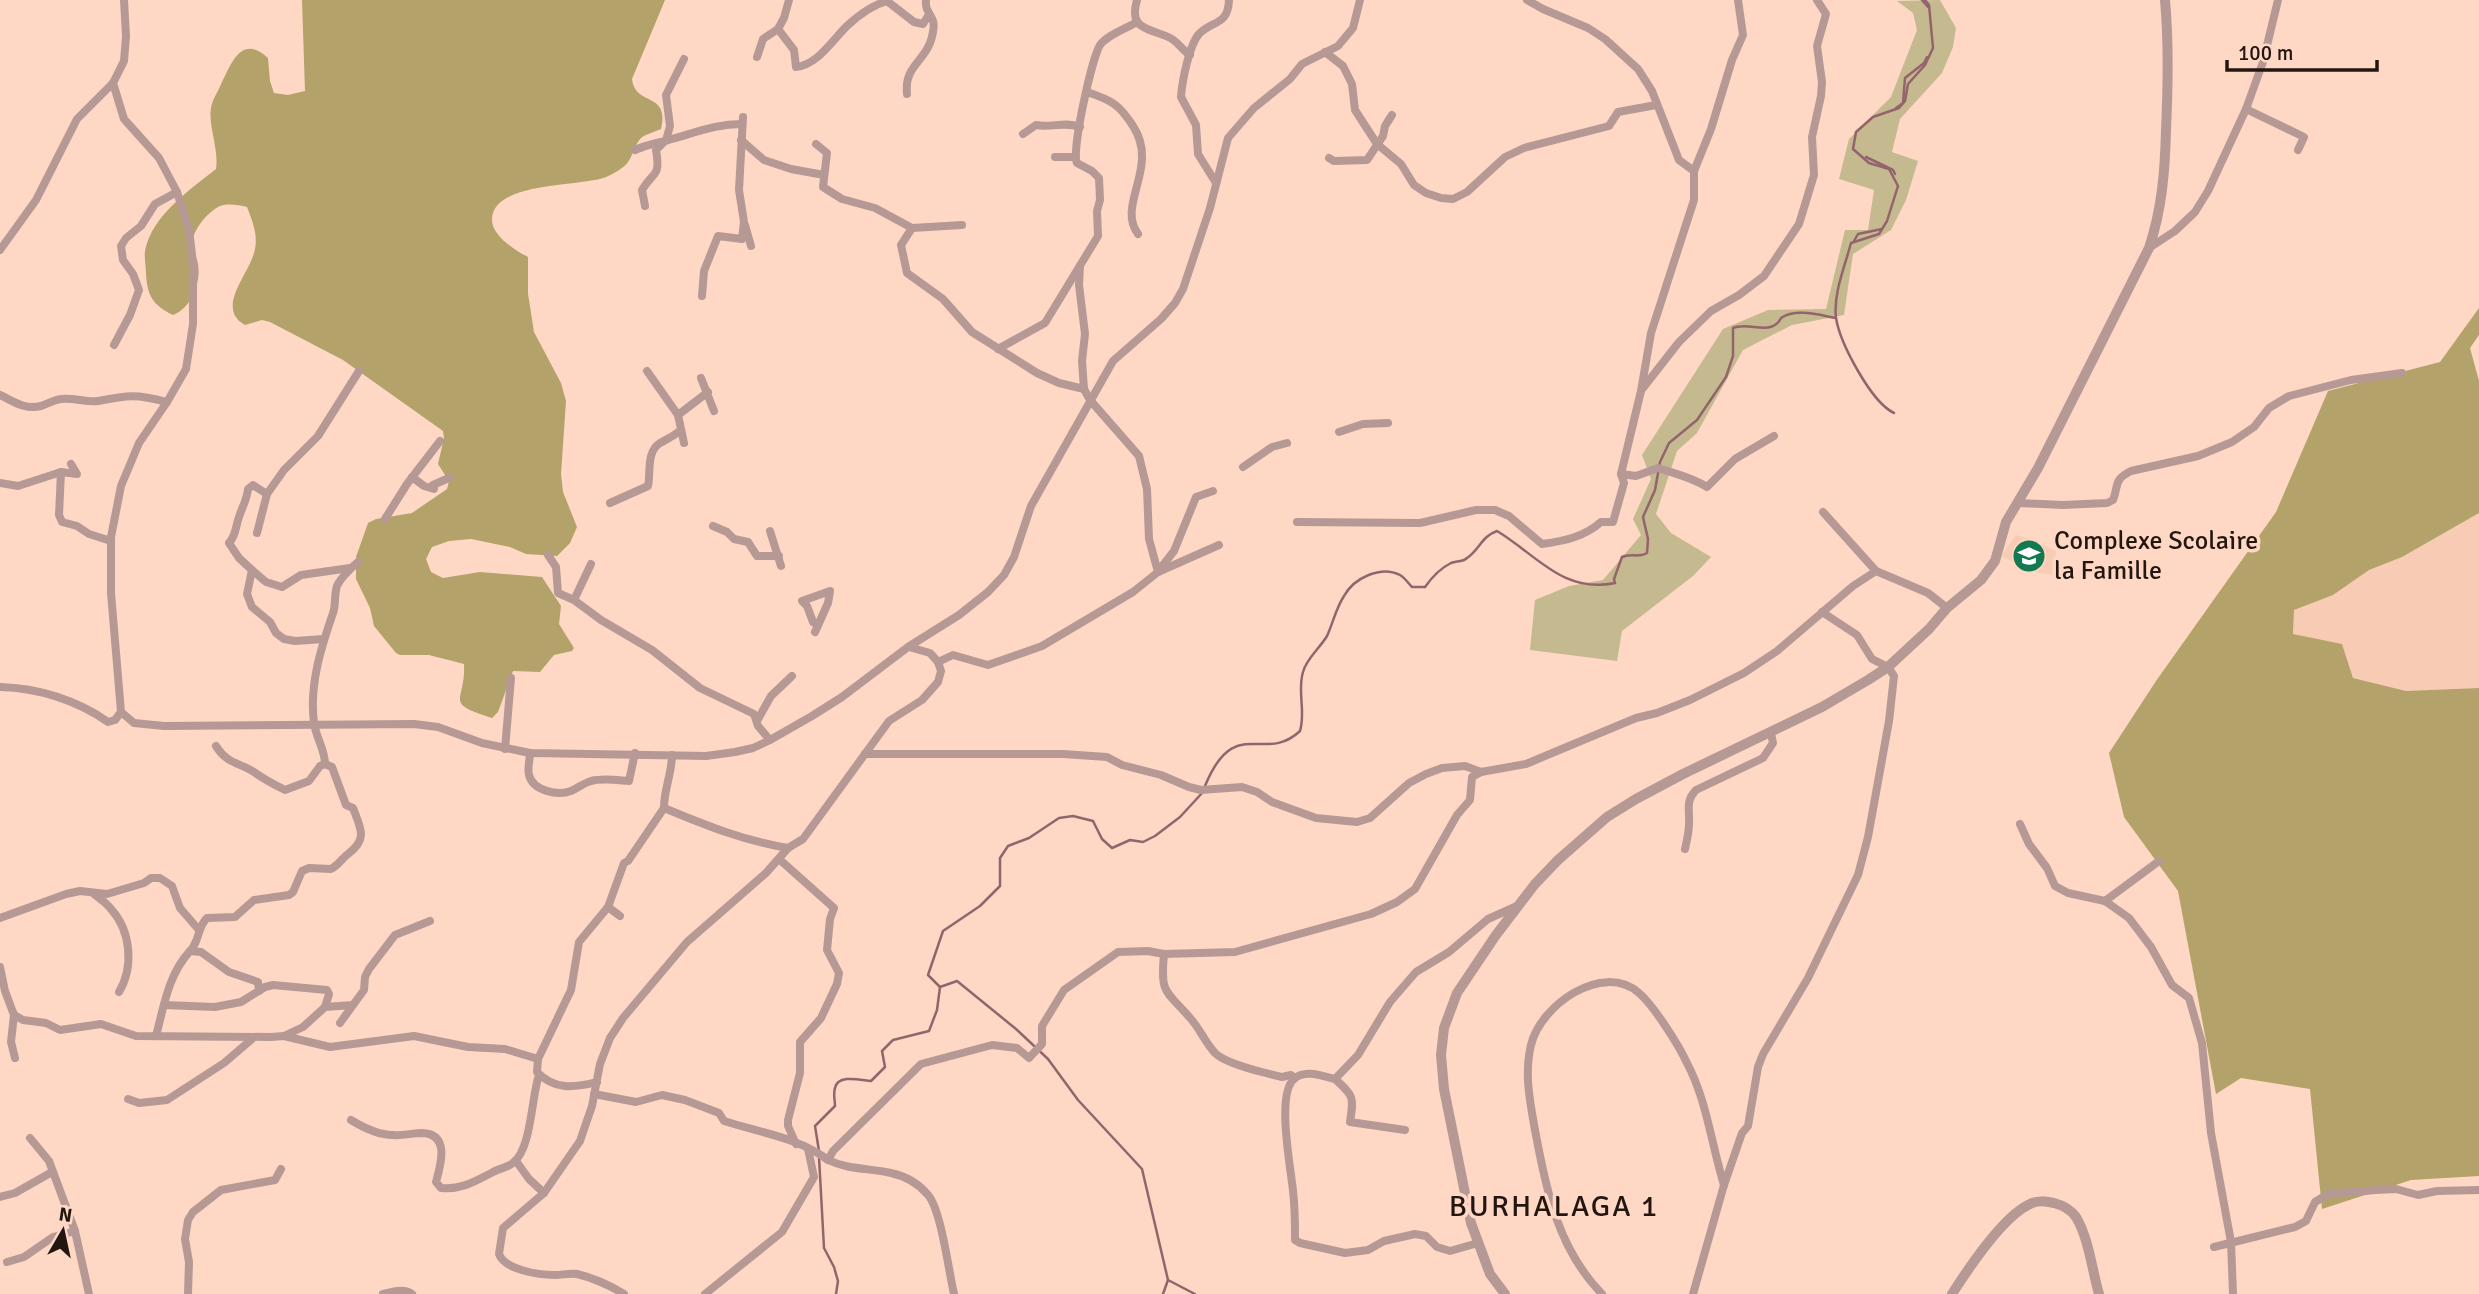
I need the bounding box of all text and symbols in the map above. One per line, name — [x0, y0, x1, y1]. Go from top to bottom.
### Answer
scale bar — [2227, 28, 2378, 72]
text: 100 m — [2238, 40, 2293, 66]
place label: Complexe Scolaire la Famille — [2054, 525, 2258, 587]
school or university icon: Complexe Scolaire la Famille — [2010, 537, 2048, 575]
district label: BURHALAGA 1 — [1449, 1188, 1659, 1225]
north arrow — [28, 1196, 98, 1266]
text: N — [57, 1202, 74, 1228]

